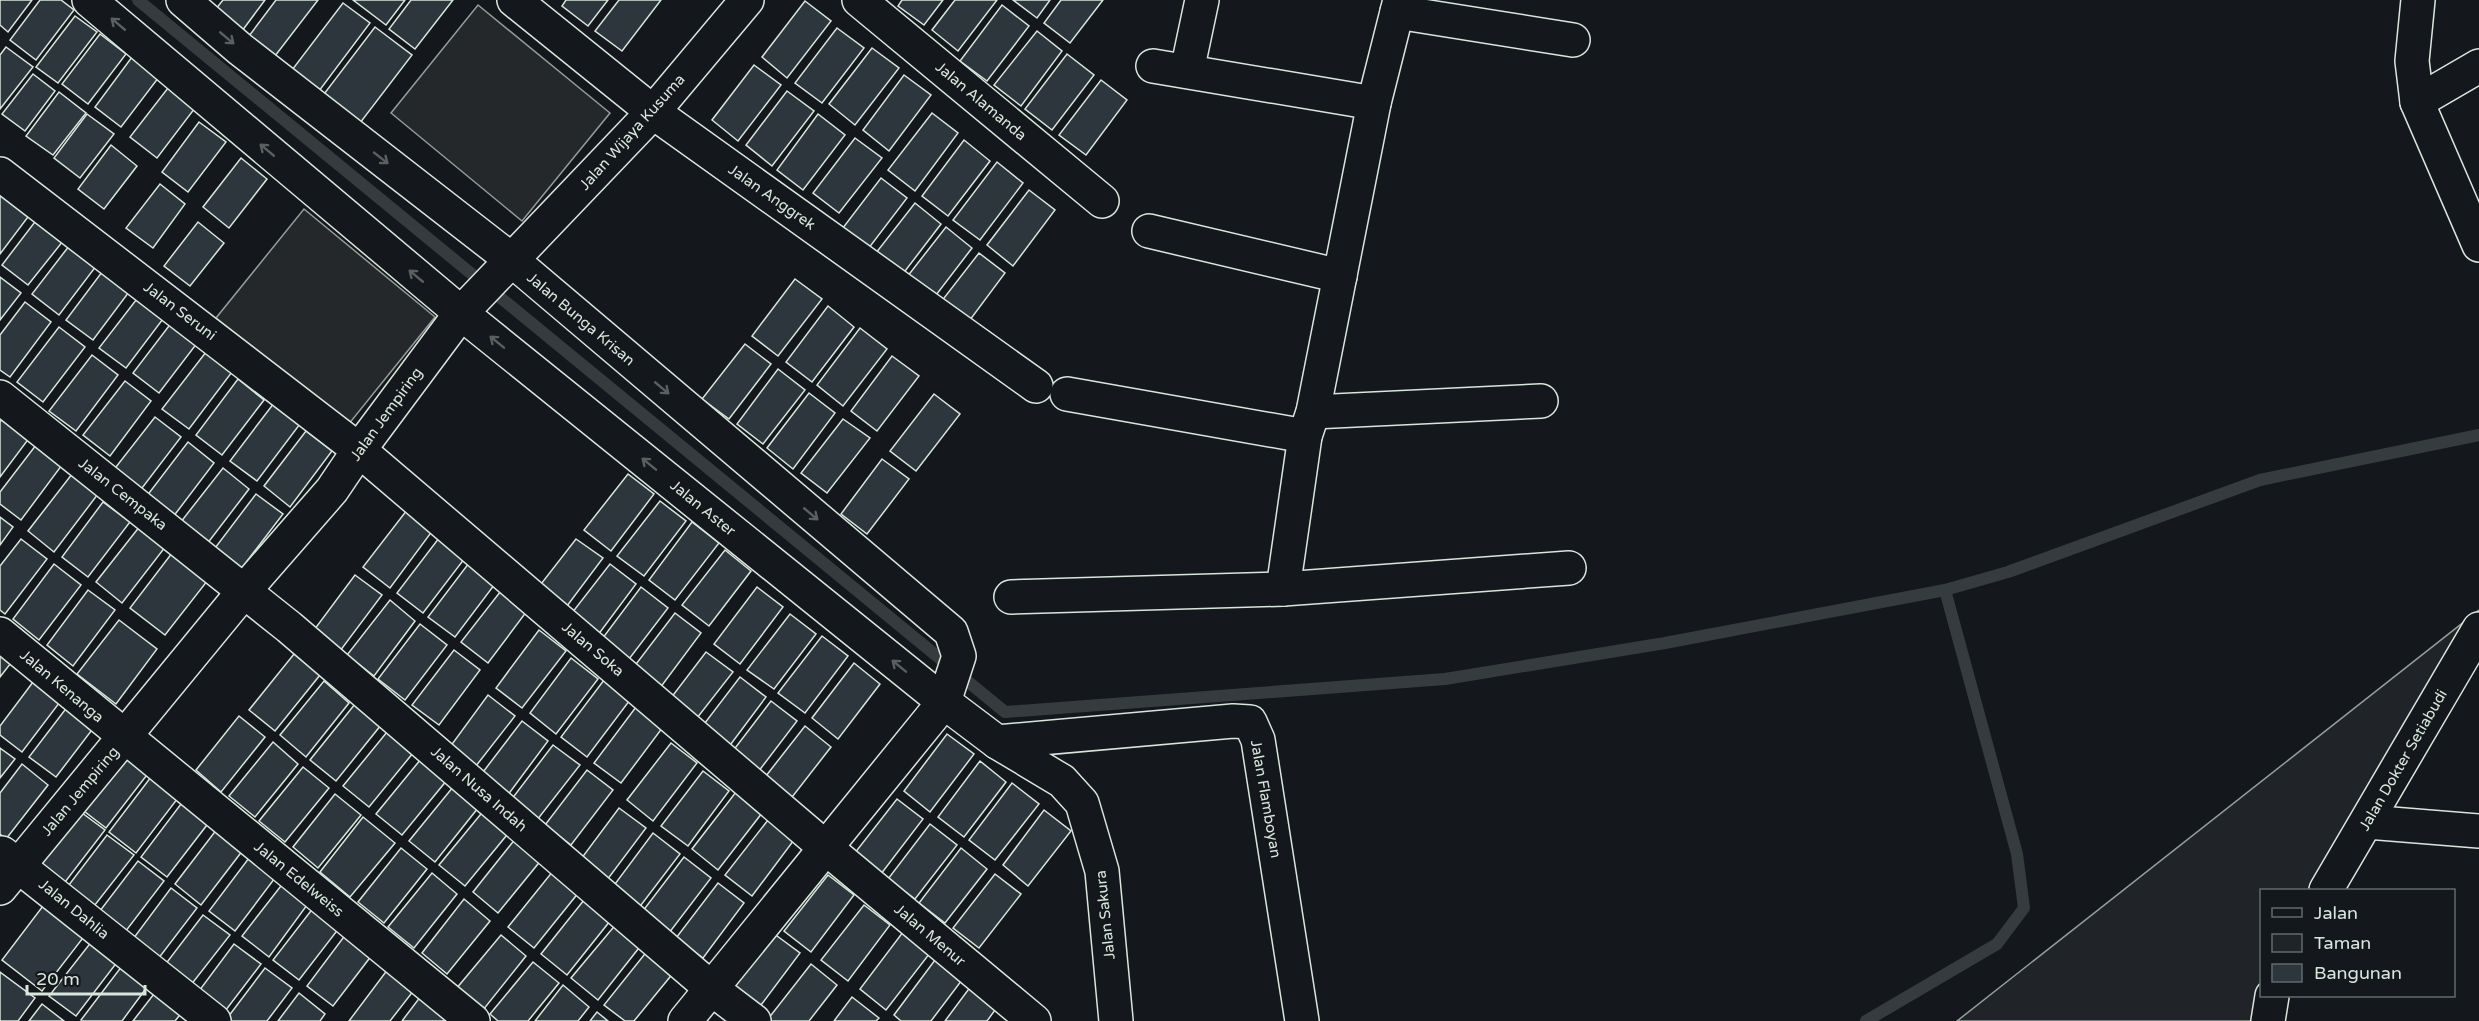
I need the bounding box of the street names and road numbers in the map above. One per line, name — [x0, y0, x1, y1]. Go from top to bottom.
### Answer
street label: Jalan Alamanda — [932, 58, 1030, 144]
street label: Jalan Wijaya Kusuma — [575, 70, 689, 194]
street label: Jalan Anggrek — [725, 160, 819, 234]
street label: Jalan Bunga Krisan — [523, 269, 639, 369]
street label: Jalan Seruni — [140, 278, 220, 344]
street label: Jalan Jempiring — [346, 364, 426, 464]
street label: Jalan Cempaka — [75, 454, 171, 534]
street label: Jalan Aster — [667, 476, 739, 540]
street label: Jalan Soka — [558, 618, 628, 680]
street label: Jalan Kenanga — [16, 646, 108, 726]
street label: Jalan Dokter Setiabudi — [2355, 686, 2451, 834]
street label: Jalan Flamboyan — [1247, 739, 1285, 859]
street label: Jalan Nusa Indah — [427, 742, 531, 836]
street label: Jalan Jempiring — [37, 743, 123, 839]
street label: Jalan Edelweiss — [251, 837, 347, 921]
street label: Jalan Sakura — [1091, 869, 1119, 961]
street label: Jalan Dahlia — [35, 875, 113, 943]
street label: Jalan Menur — [891, 900, 969, 970]

